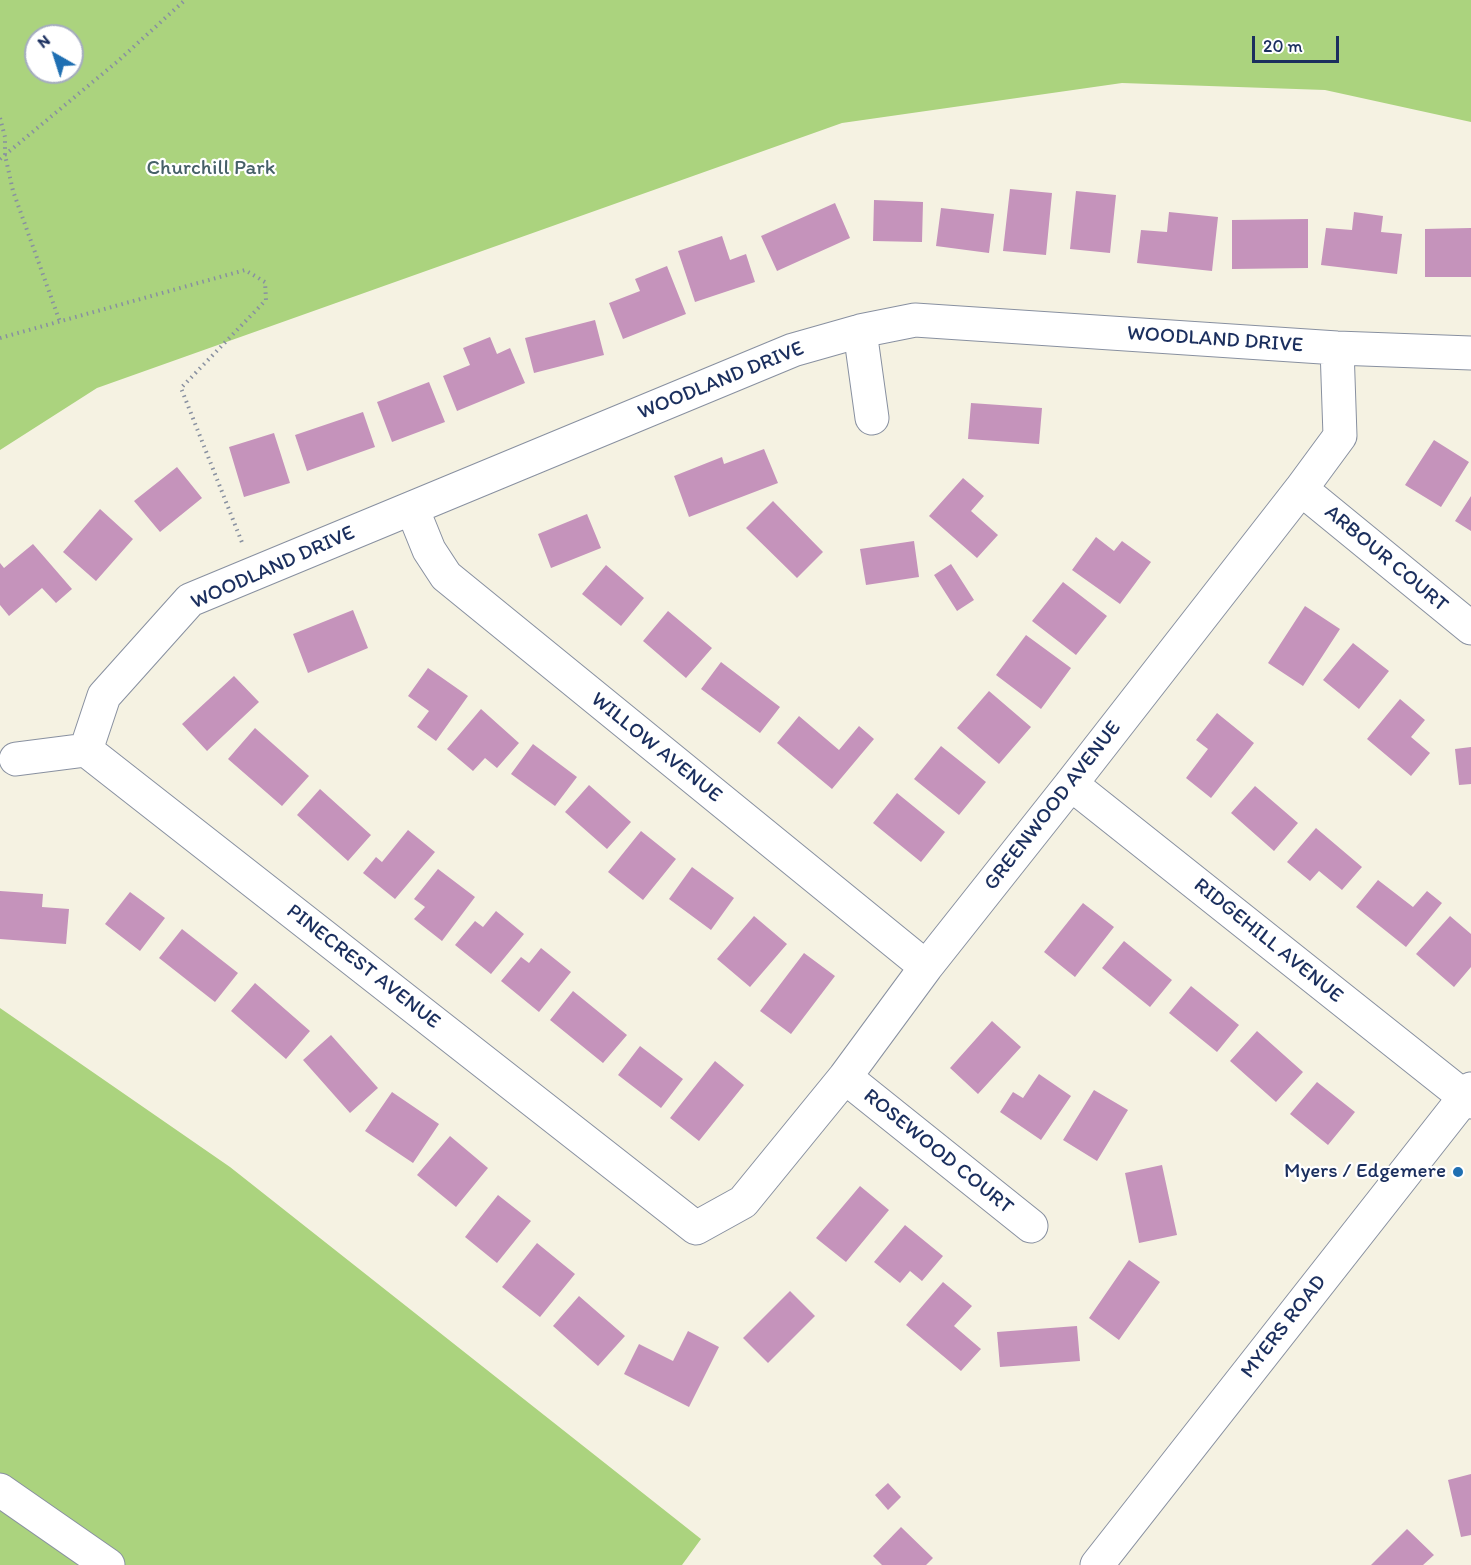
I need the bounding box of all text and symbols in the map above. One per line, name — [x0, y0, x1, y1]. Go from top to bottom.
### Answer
north arrow — [24, 24, 84, 84]
scale bar — [1255, 24, 1342, 62]
text: N — [33, 30, 54, 52]
text: 20 m — [1263, 35, 1303, 57]
park label: Churchill Park — [147, 156, 275, 182]
street label: WOODLAND DRIVE — [1126, 321, 1304, 359]
street label: WOODLAND DRIVE — [634, 336, 808, 426]
street label: ARBOUR COURT — [1319, 500, 1453, 618]
street label: WOODLAND DRIVE — [187, 521, 359, 615]
street label: WILLOW AVENUE — [585, 687, 727, 809]
street label: GREENWOOD AVENUE — [979, 716, 1127, 896]
street label: RIDGEHILL AVENUE — [1188, 873, 1348, 1009]
street label: PINECREST AVENUE — [281, 899, 445, 1035]
street label: ROSEWOOD COURT — [858, 1084, 1018, 1220]
place label: Myers / Edgemere — [1284, 1159, 1446, 1185]
marker: Myers / Edgemere — [1451, 1165, 1465, 1179]
street label: MYERS ROAD — [1236, 1270, 1332, 1384]

